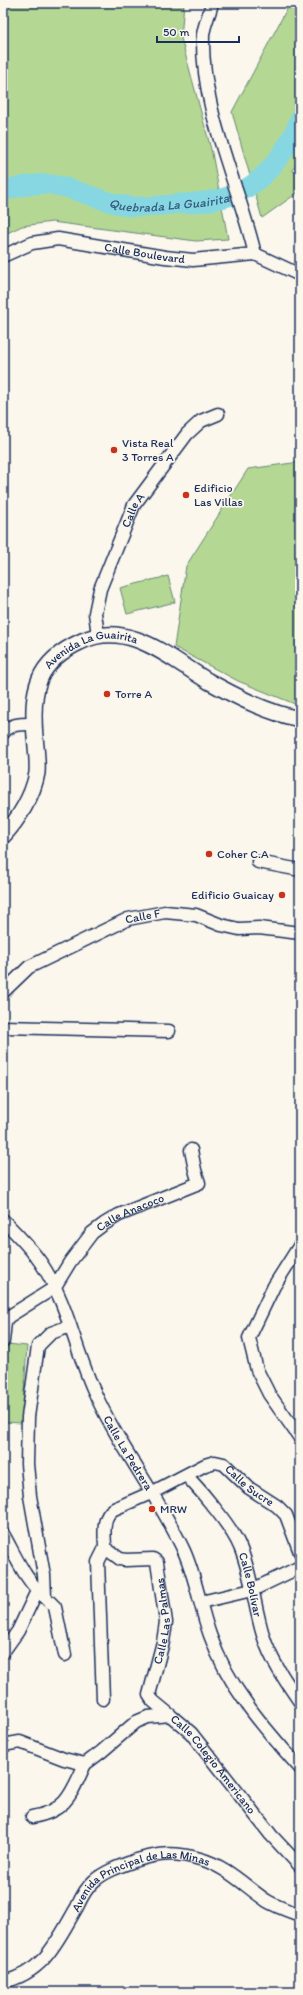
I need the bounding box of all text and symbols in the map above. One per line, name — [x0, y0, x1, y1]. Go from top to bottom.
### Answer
scale bar — [157, 18, 239, 44]
text: 50 m — [163, 25, 189, 39]
water label: Quebrada La Guairita — [108, 189, 231, 214]
street label: Calle Boulevard — [103, 240, 186, 266]
place label: Vista Real 3 Torres A — [122, 436, 174, 464]
marker: Vista Real 3 Torres A — [109, 445, 119, 455]
place label: Edificio Las Villas — [194, 481, 243, 509]
street label: Calle A — [119, 490, 148, 530]
marker: Edificio Las Villas — [181, 490, 191, 500]
street label: Avenida La Guairita — [41, 628, 141, 671]
place label: Torre A — [115, 687, 152, 701]
marker: Torre A — [102, 689, 112, 699]
place label: Coher C.A — [217, 847, 269, 861]
marker: Coher C.A — [204, 849, 214, 859]
place label: Edificio Guaicay — [191, 888, 274, 902]
marker: Edificio Guaicay — [277, 890, 287, 900]
street label: Calle F — [124, 906, 162, 926]
street label: Calle Anacoco — [93, 1191, 166, 1234]
street label: Calle La Pedrera — [100, 1413, 156, 1494]
street label: Calle Sucre — [222, 1462, 277, 1509]
place label: MRW — [160, 1502, 187, 1516]
marker: MRW — [147, 1504, 157, 1514]
street label: Calle Bolívar — [236, 1550, 265, 1618]
street label: Calle Las Palmas — [150, 1577, 173, 1666]
street label: Calle Colegio Americano — [168, 1712, 259, 1817]
street label: Avenida Principal de Las Minas — [69, 1847, 212, 1914]

